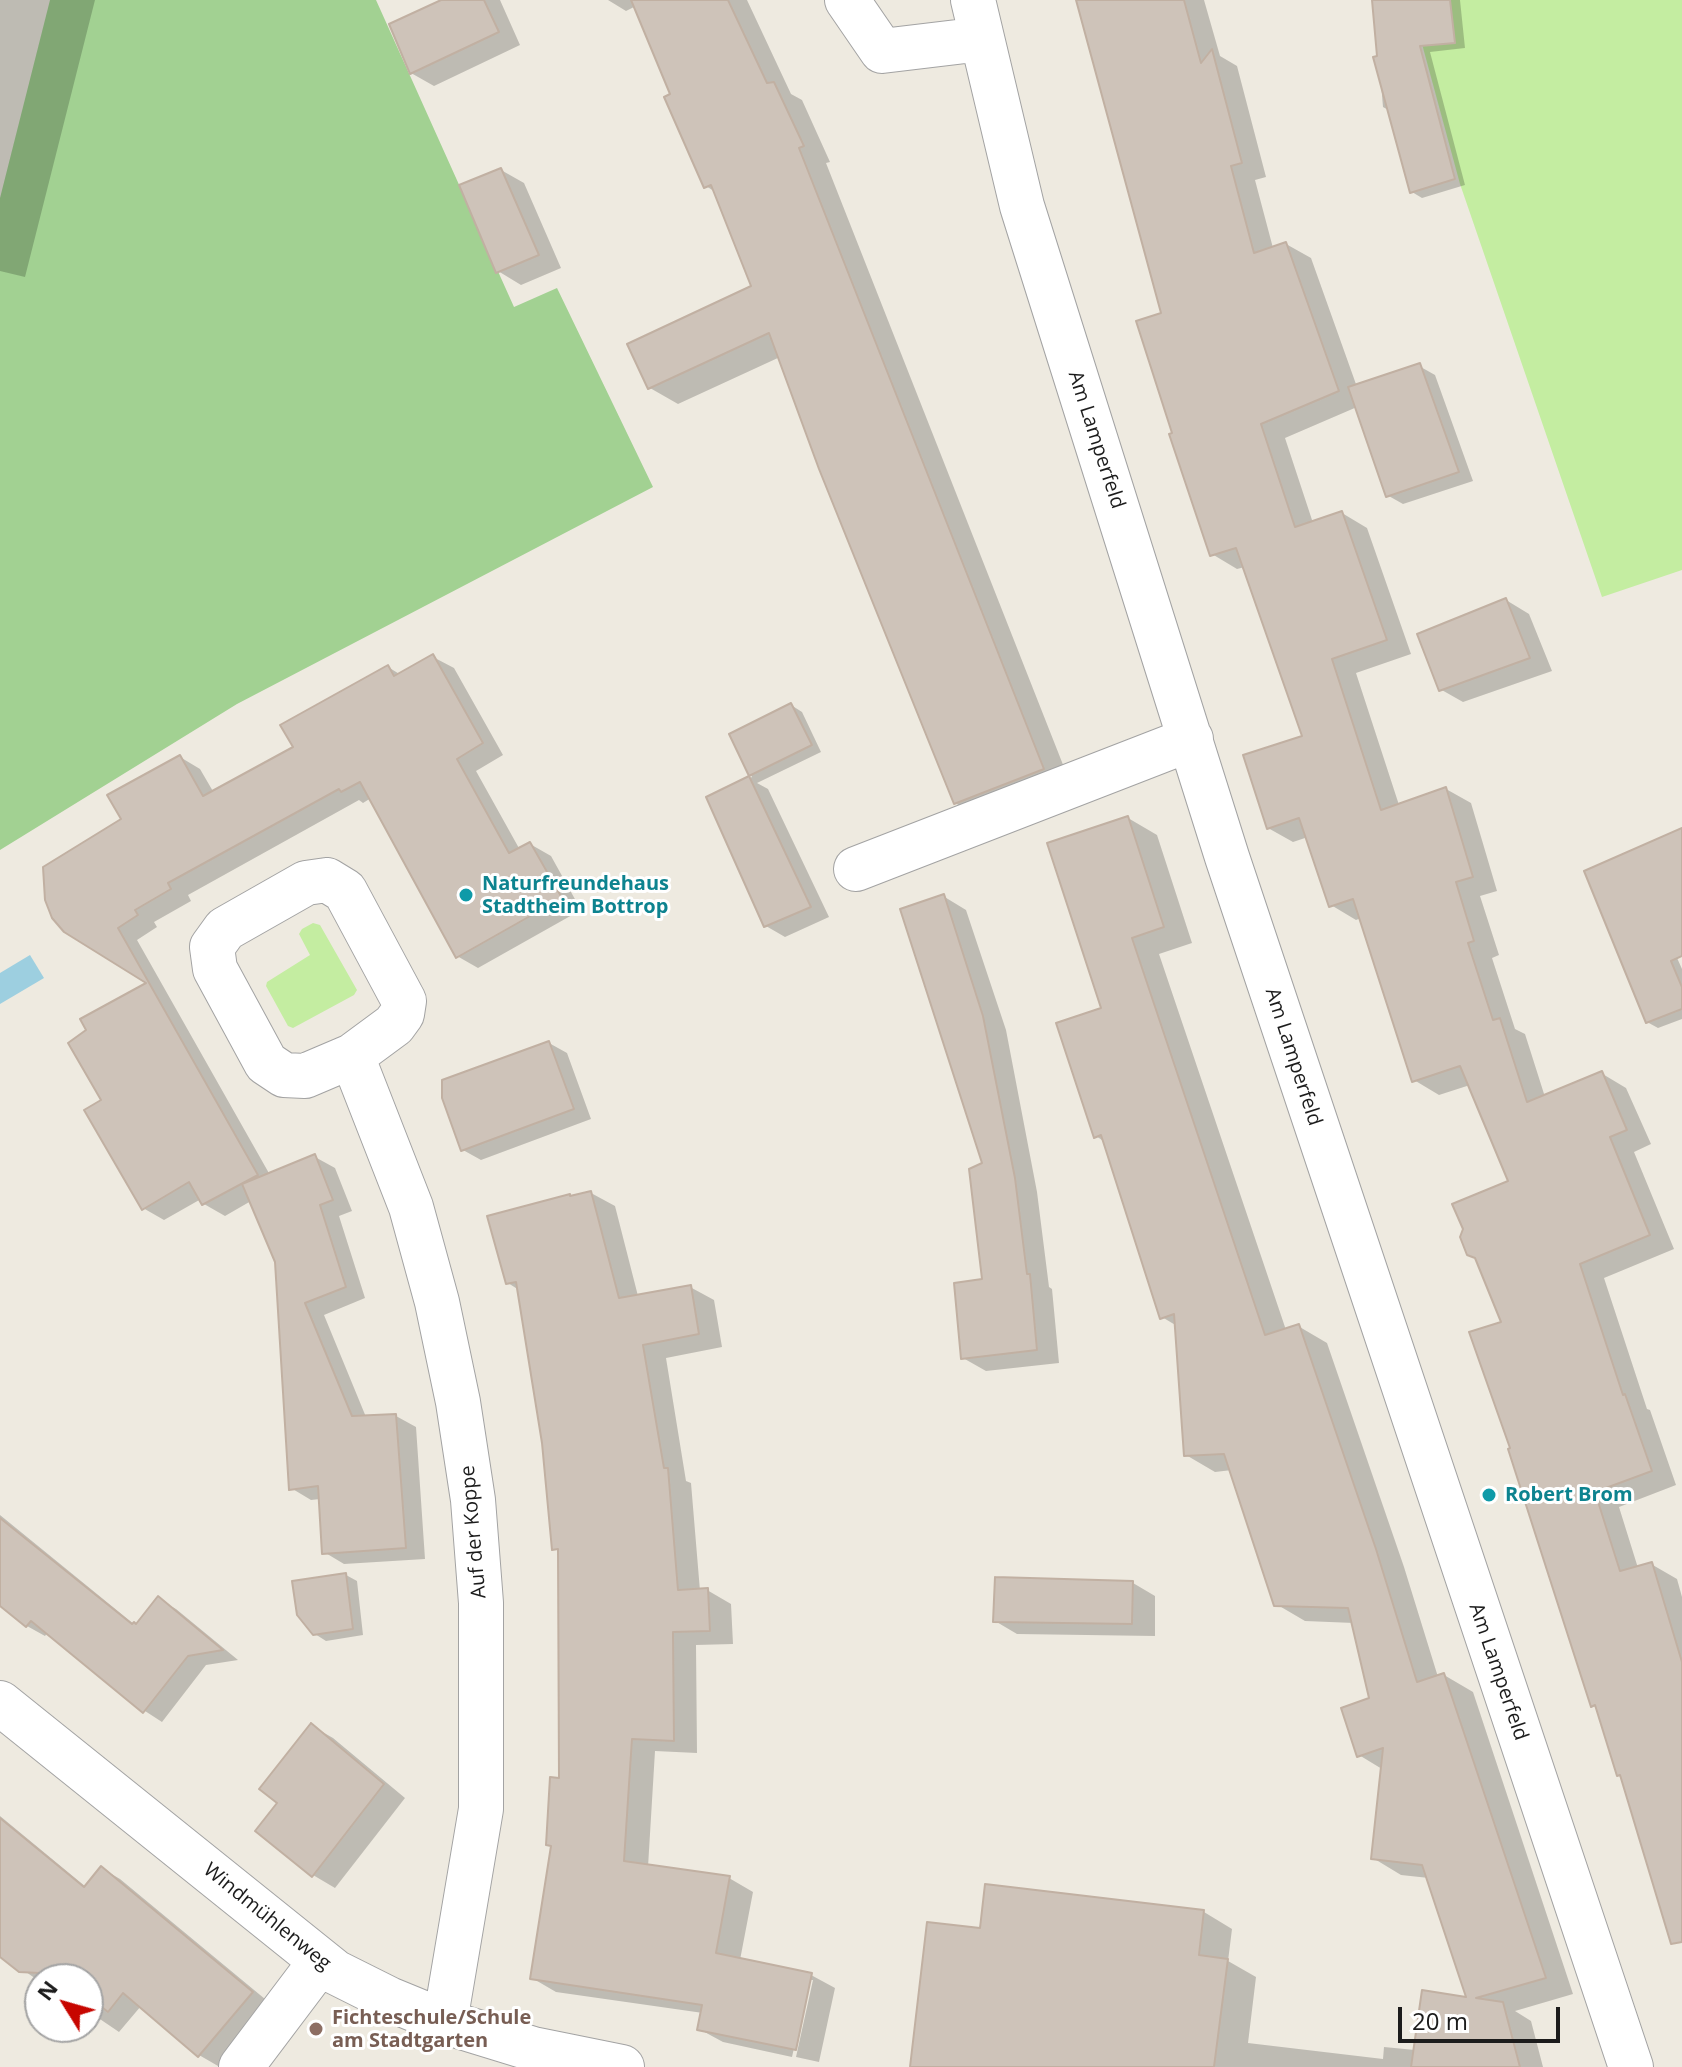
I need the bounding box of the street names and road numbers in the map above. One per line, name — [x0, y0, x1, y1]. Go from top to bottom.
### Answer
street label: Am Lamperfeld — [1062, 368, 1130, 512]
street label: Am Lamperfeld — [1259, 985, 1327, 1129]
street label: Auf der Koppe — [456, 1464, 492, 1600]
street label: Am Lamperfeld — [1463, 1600, 1533, 1744]
street label: Windmühlenweg — [198, 1858, 336, 1976]

